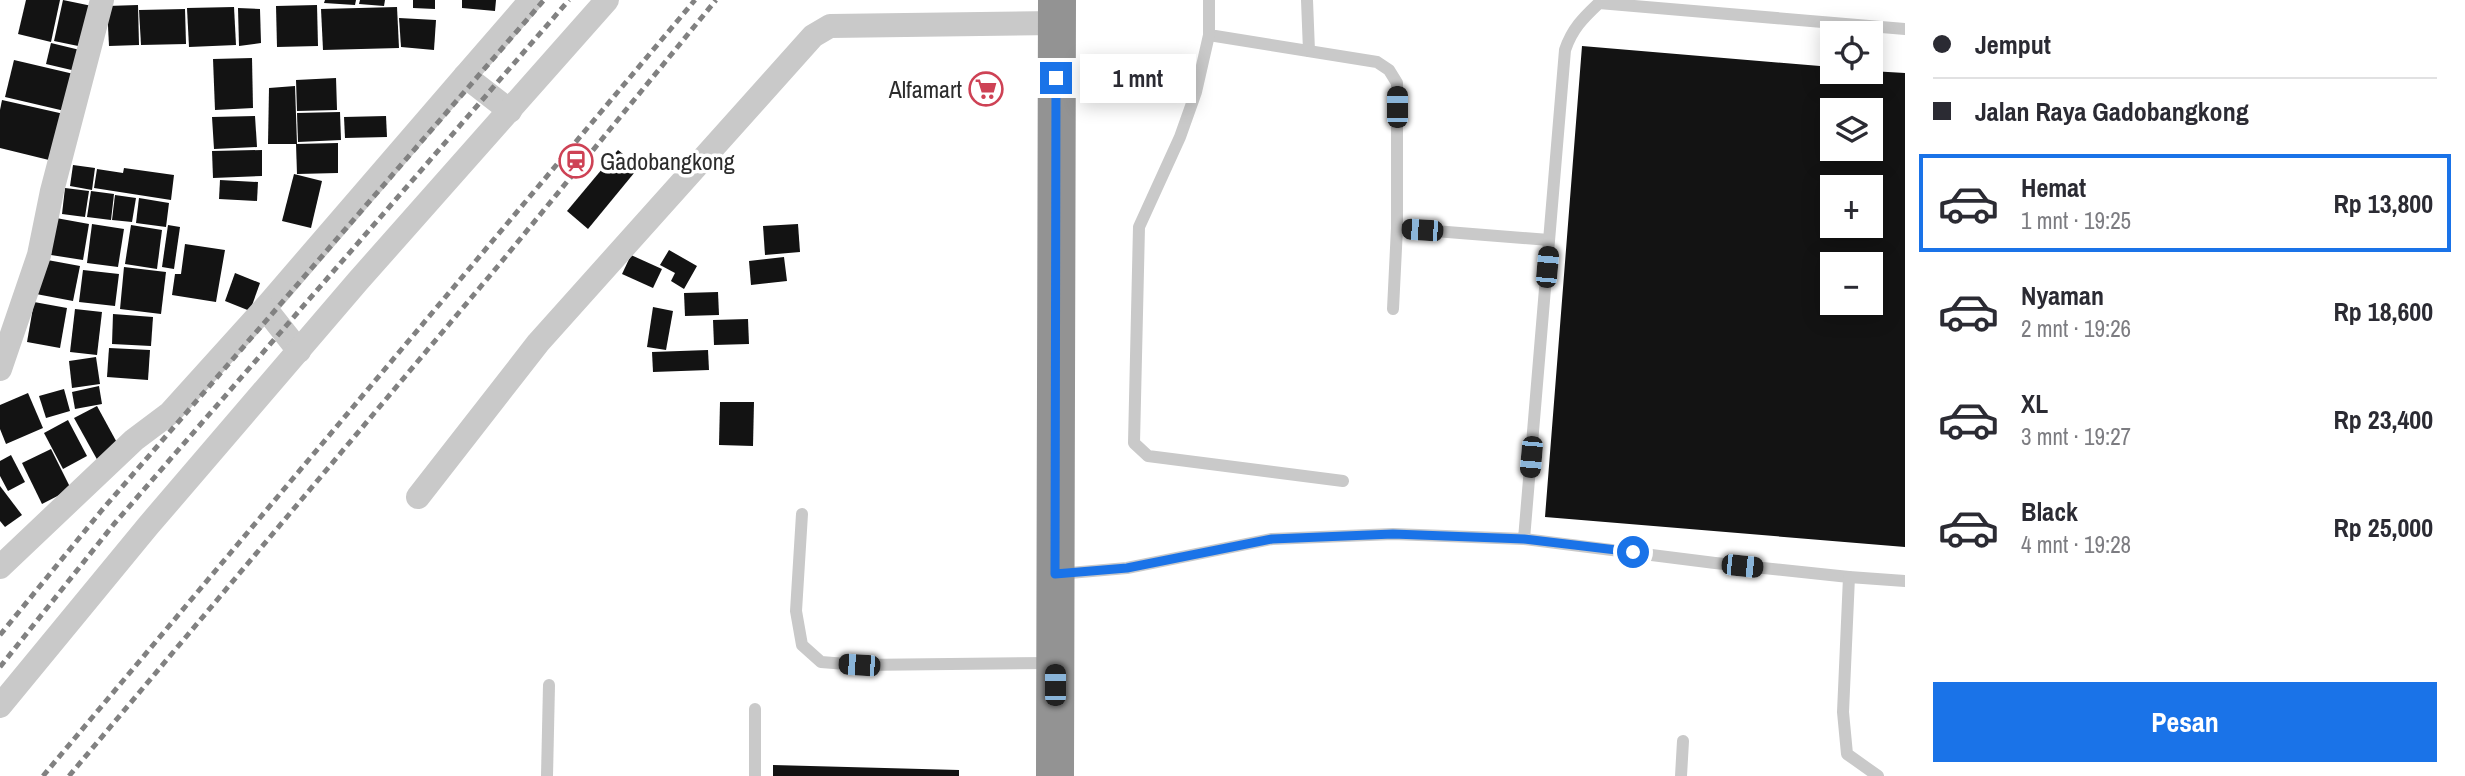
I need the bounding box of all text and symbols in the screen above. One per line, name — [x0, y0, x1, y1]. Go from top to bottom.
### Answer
map controls — [1820, 21, 1883, 315]
button: locate — [1820, 21, 1883, 84]
text: Jemput — [1975, 27, 2051, 62]
callout: 1 mnt — [1080, 54, 1196, 102]
route end — [1040, 62, 1072, 94]
text: 1 mnt — [1113, 63, 1163, 94]
supermarket icon: Alfamart — [967, 70, 1005, 108]
place label: Alfamart — [888, 73, 963, 105]
car — [1387, 86, 1408, 128]
text: Jalan Raya Gadobangkong — [1975, 94, 2249, 129]
button: layers — [1820, 98, 1883, 161]
station icon: Gadobangkong — [557, 142, 595, 180]
place label: Gadobangkong — [600, 145, 735, 177]
text: Hemat — [2021, 170, 2086, 205]
icon: car — [1937, 172, 2000, 235]
button: + — [1820, 175, 1883, 238]
text: Rp 13,800 — [2333, 186, 2433, 221]
text: 1 mnt · 19:25 — [2021, 205, 2131, 236]
car — [1401, 218, 1444, 242]
car — [1535, 245, 1560, 289]
button: − — [1820, 252, 1883, 315]
text: Nyaman — [2021, 278, 2104, 313]
icon: car — [1937, 280, 2000, 343]
text: Rp 18,600 — [2333, 294, 2433, 329]
text: 2 mnt · 19:26 — [2021, 313, 2131, 344]
text: XL — [2021, 386, 2048, 421]
icon: car — [1937, 388, 2000, 451]
text: Rp 23,400 — [2333, 402, 2433, 437]
text: 3 mnt · 19:27 — [2021, 421, 2131, 452]
car — [1519, 435, 1544, 479]
text: Black — [2021, 494, 2078, 529]
icon: car — [1937, 496, 2000, 559]
text: Rp 25,000 — [2333, 510, 2433, 545]
text: 4 mnt · 19:28 — [2021, 529, 2131, 560]
route start — [1617, 536, 1649, 568]
car — [1721, 553, 1764, 579]
car — [838, 653, 881, 677]
car — [1045, 664, 1066, 706]
button: Pesan — [1933, 682, 2437, 762]

